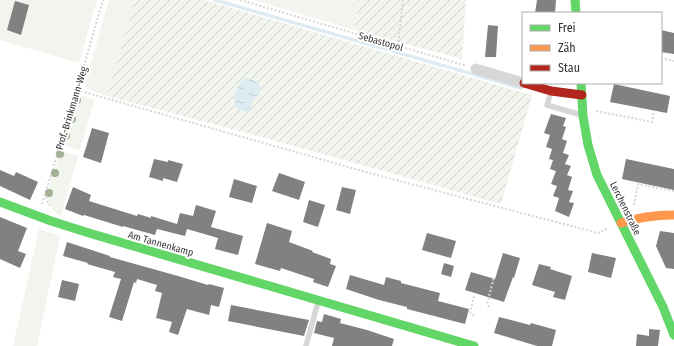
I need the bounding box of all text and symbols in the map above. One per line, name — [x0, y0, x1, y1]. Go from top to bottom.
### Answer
legend — [522, 12, 662, 84]
text: Frei — [558, 21, 576, 35]
street label: Sebastopol — [357, 30, 405, 54]
text: Zäh — [558, 41, 576, 55]
text: Stau — [558, 61, 580, 75]
street label: Prof.-Brinkmann-Weg — [54, 65, 90, 151]
street label: Lerchenstraße — [607, 180, 643, 237]
street label: Am Tannenkamp — [127, 229, 195, 259]

